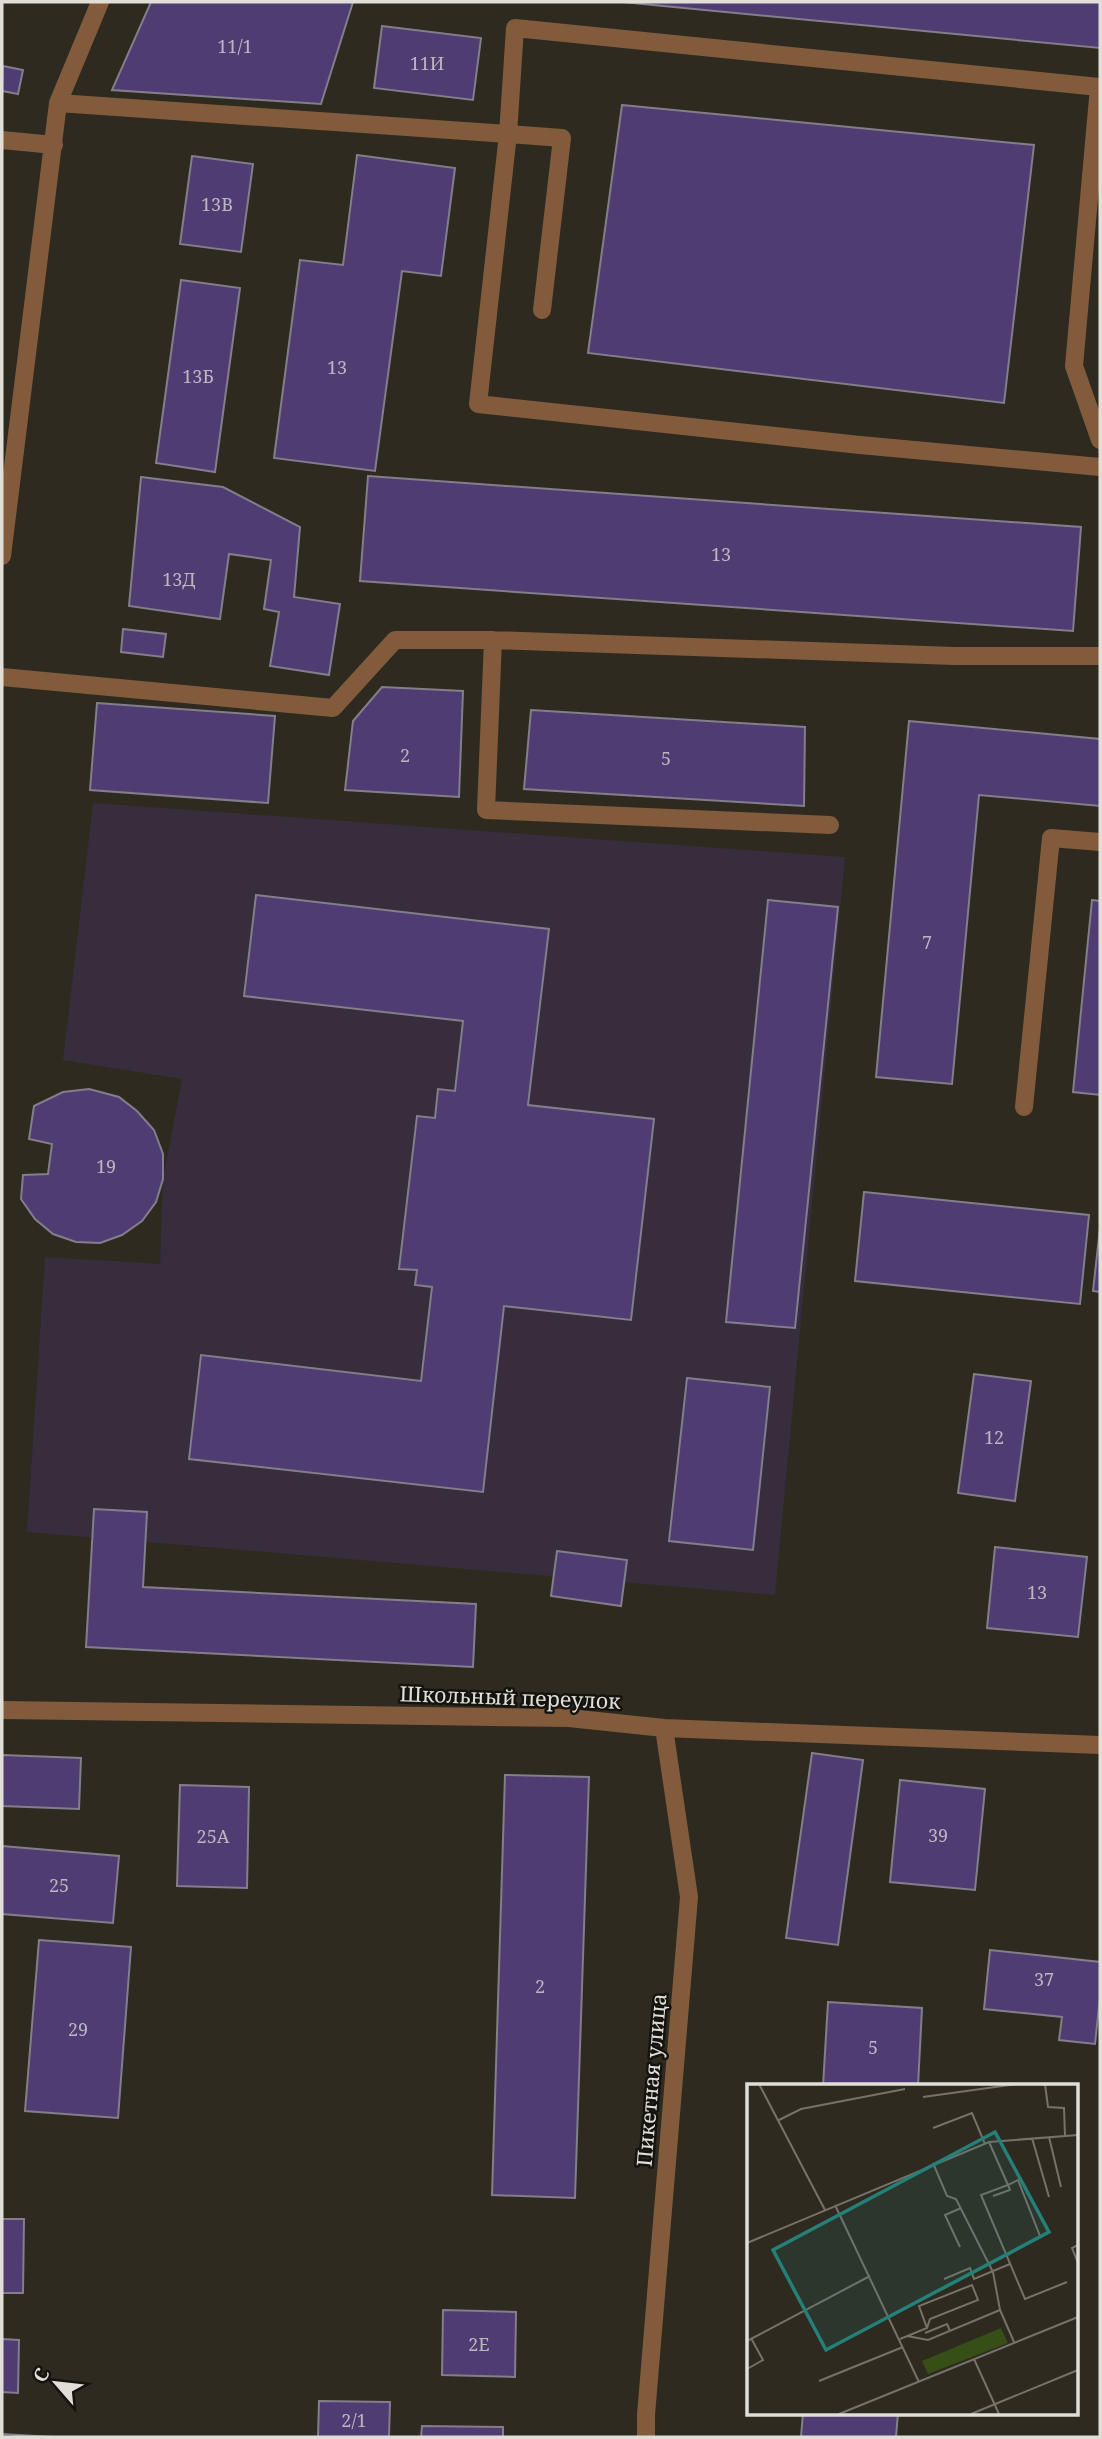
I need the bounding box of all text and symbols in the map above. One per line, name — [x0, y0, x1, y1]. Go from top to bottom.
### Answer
house number: 11/1 — [217, 34, 253, 58]
house number: 11И — [410, 51, 444, 75]
house number: 13В — [201, 192, 233, 216]
house number: 13 — [327, 355, 347, 379]
house number: 13Б — [182, 364, 214, 388]
house number: 13 — [711, 542, 731, 566]
house number: 13Д — [162, 567, 196, 591]
house number: 2 — [400, 743, 410, 767]
house number: 5 — [661, 746, 671, 770]
house number: 7 — [922, 930, 932, 954]
house number: 19 — [96, 1154, 116, 1178]
house number: 12 — [984, 1425, 1004, 1449]
house number: 13 — [1027, 1580, 1047, 1604]
street label: Школьный переулок — [399, 1679, 622, 1715]
house number: 39 — [928, 1823, 948, 1847]
house number: 25А — [197, 1824, 230, 1848]
house number: 25 — [49, 1873, 69, 1897]
house number: 37 — [1034, 1967, 1054, 1991]
house number: 2 — [535, 1974, 545, 1998]
street label: Пикетная улица — [629, 1992, 673, 2168]
house number: 29 — [68, 2017, 88, 2041]
house number: 5 — [868, 2035, 878, 2059]
inset map — [747, 2084, 1078, 2414]
house number: 2Е — [468, 2332, 490, 2356]
north arrow — [21, 2348, 91, 2418]
text: С — [27, 2363, 55, 2387]
house number: 2/1 — [341, 2408, 367, 2432]

